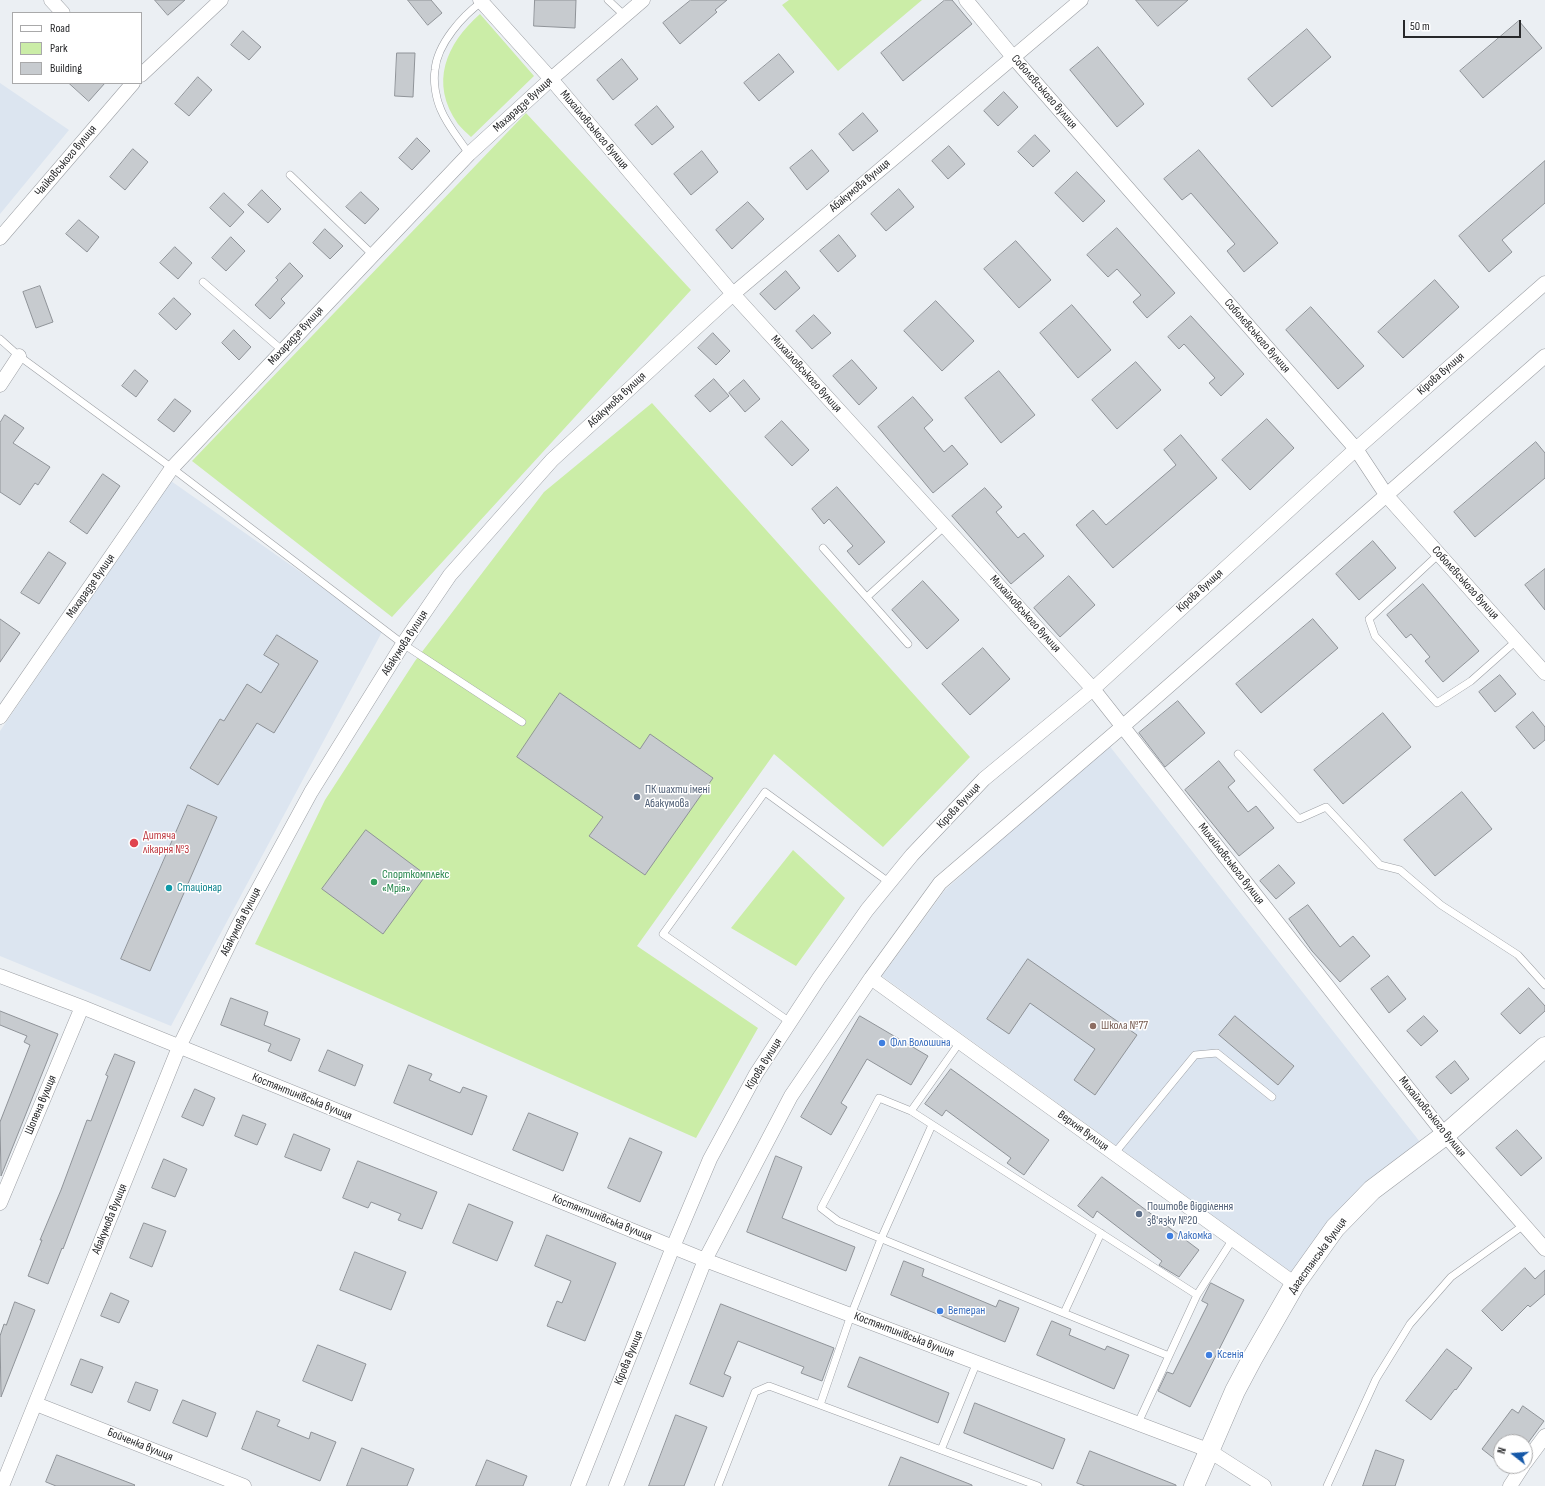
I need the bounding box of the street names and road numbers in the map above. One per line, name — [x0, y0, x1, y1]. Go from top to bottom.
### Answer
street label: Соболєвського вулиця — [1008, 52, 1080, 132]
street label: Махарадзе вулиця — [490, 75, 556, 135]
street label: Михайловського вулиця — [557, 87, 631, 173]
street label: Чайковського вулиця — [32, 122, 100, 200]
street label: Абакумова вулиця — [827, 156, 893, 216]
street label: Соболєвського вулиця — [1221, 296, 1293, 376]
street label: Махарадзе вулиця — [265, 304, 327, 368]
street label: Михайловського вулиця — [767, 332, 845, 416]
street label: Кірова вулиця — [1415, 350, 1467, 398]
street label: Абакумова вулиця — [585, 369, 649, 431]
street label: Соболєвського вулиця — [1428, 543, 1502, 623]
street label: Махарадзе вулиця — [64, 551, 118, 621]
street label: Кірова вулиця — [1174, 566, 1226, 616]
street label: Михайловського вулиця — [986, 572, 1064, 656]
street label: Абакумова вулиця — [379, 608, 431, 678]
street label: Кірова вулиця — [934, 780, 984, 832]
street label: Михайловського вулиця — [1195, 821, 1267, 907]
street label: Абакумова вулиця — [218, 885, 264, 959]
street label: Кірова вулиця — [743, 1036, 785, 1092]
street label: Костянтинівська вулиця — [250, 1070, 354, 1124]
street label: Шопена вулиця — [22, 1073, 60, 1137]
street label: Михайловського вулиця — [1395, 1074, 1469, 1160]
street label: Верхня вулиця — [1055, 1108, 1111, 1154]
street label: Абакумова вулиця — [89, 1182, 131, 1256]
street label: Костянтинівська вулиця — [550, 1191, 654, 1245]
street label: Дагестанська вулиця — [1286, 1215, 1350, 1297]
street label: Костянтинівська вулиця — [852, 1309, 956, 1361]
street label: Кірова вулиця — [612, 1329, 646, 1387]
street label: Бойченка вулиця — [105, 1425, 175, 1465]

